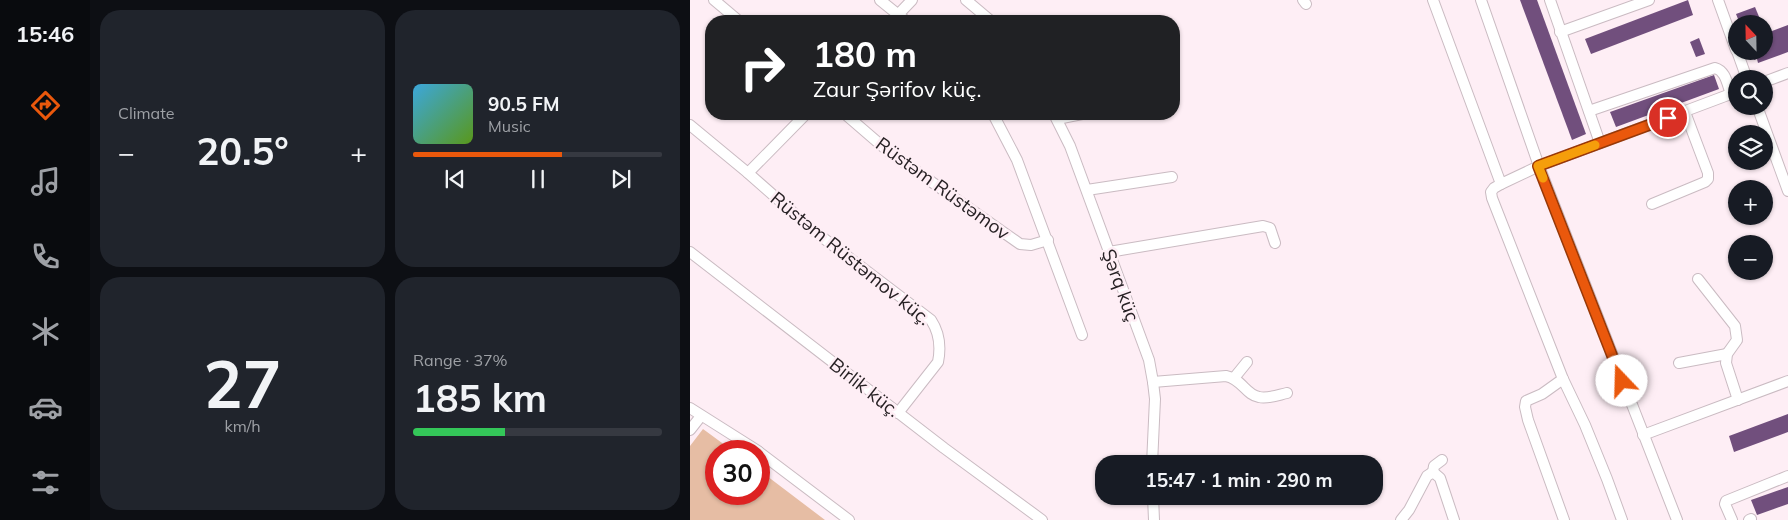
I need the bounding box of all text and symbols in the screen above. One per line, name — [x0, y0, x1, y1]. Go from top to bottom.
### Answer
north arrow — [1728, 15, 1772, 60]
map controls — [1728, 15, 1773, 280]
text: 15:46 — [16, 20, 74, 48]
text: 180 m — [813, 32, 917, 76]
icon: right — [730, 35, 795, 100]
button: search — [1728, 70, 1773, 115]
text: Zaur Şərifov küç. — [813, 75, 982, 103]
icon: directions — [28, 88, 63, 123]
text: 90.5 FM — [488, 92, 560, 116]
pin — [1647, 97, 1689, 139]
text: Climate — [118, 103, 174, 123]
icon: arrive — [1654, 104, 1682, 132]
text: Music — [488, 116, 531, 136]
button: layers — [1728, 125, 1773, 170]
text: 20.5° — [196, 127, 289, 175]
street label: Rüstəm Rüstəmov — [871, 131, 1015, 245]
text: − — [118, 135, 135, 170]
text: + — [350, 135, 367, 170]
icon: music — [28, 164, 63, 199]
icon: previous — [441, 165, 469, 193]
icon: pause — [524, 165, 552, 193]
icon: next — [607, 165, 635, 193]
button: + — [1728, 180, 1773, 225]
street label: Rüstəm Rüstəmov küç. — [766, 186, 936, 330]
button: − — [1728, 235, 1773, 280]
icon: phone — [28, 239, 63, 274]
street label: Şərq küç — [1097, 245, 1145, 325]
icon: climate — [28, 314, 63, 349]
text: 27 — [203, 343, 282, 424]
text: Range · 37% — [413, 350, 508, 370]
street label: Birlik küç. — [825, 352, 905, 422]
position arrow — [1595, 354, 1647, 406]
text: 185 km — [413, 374, 547, 422]
icon: car — [28, 390, 63, 425]
text: km/h — [224, 416, 261, 436]
speed limit sign: 30 — [705, 440, 770, 505]
icon: filters — [28, 465, 63, 500]
text: 15:47 · 1 min · 290 m — [1145, 468, 1333, 492]

